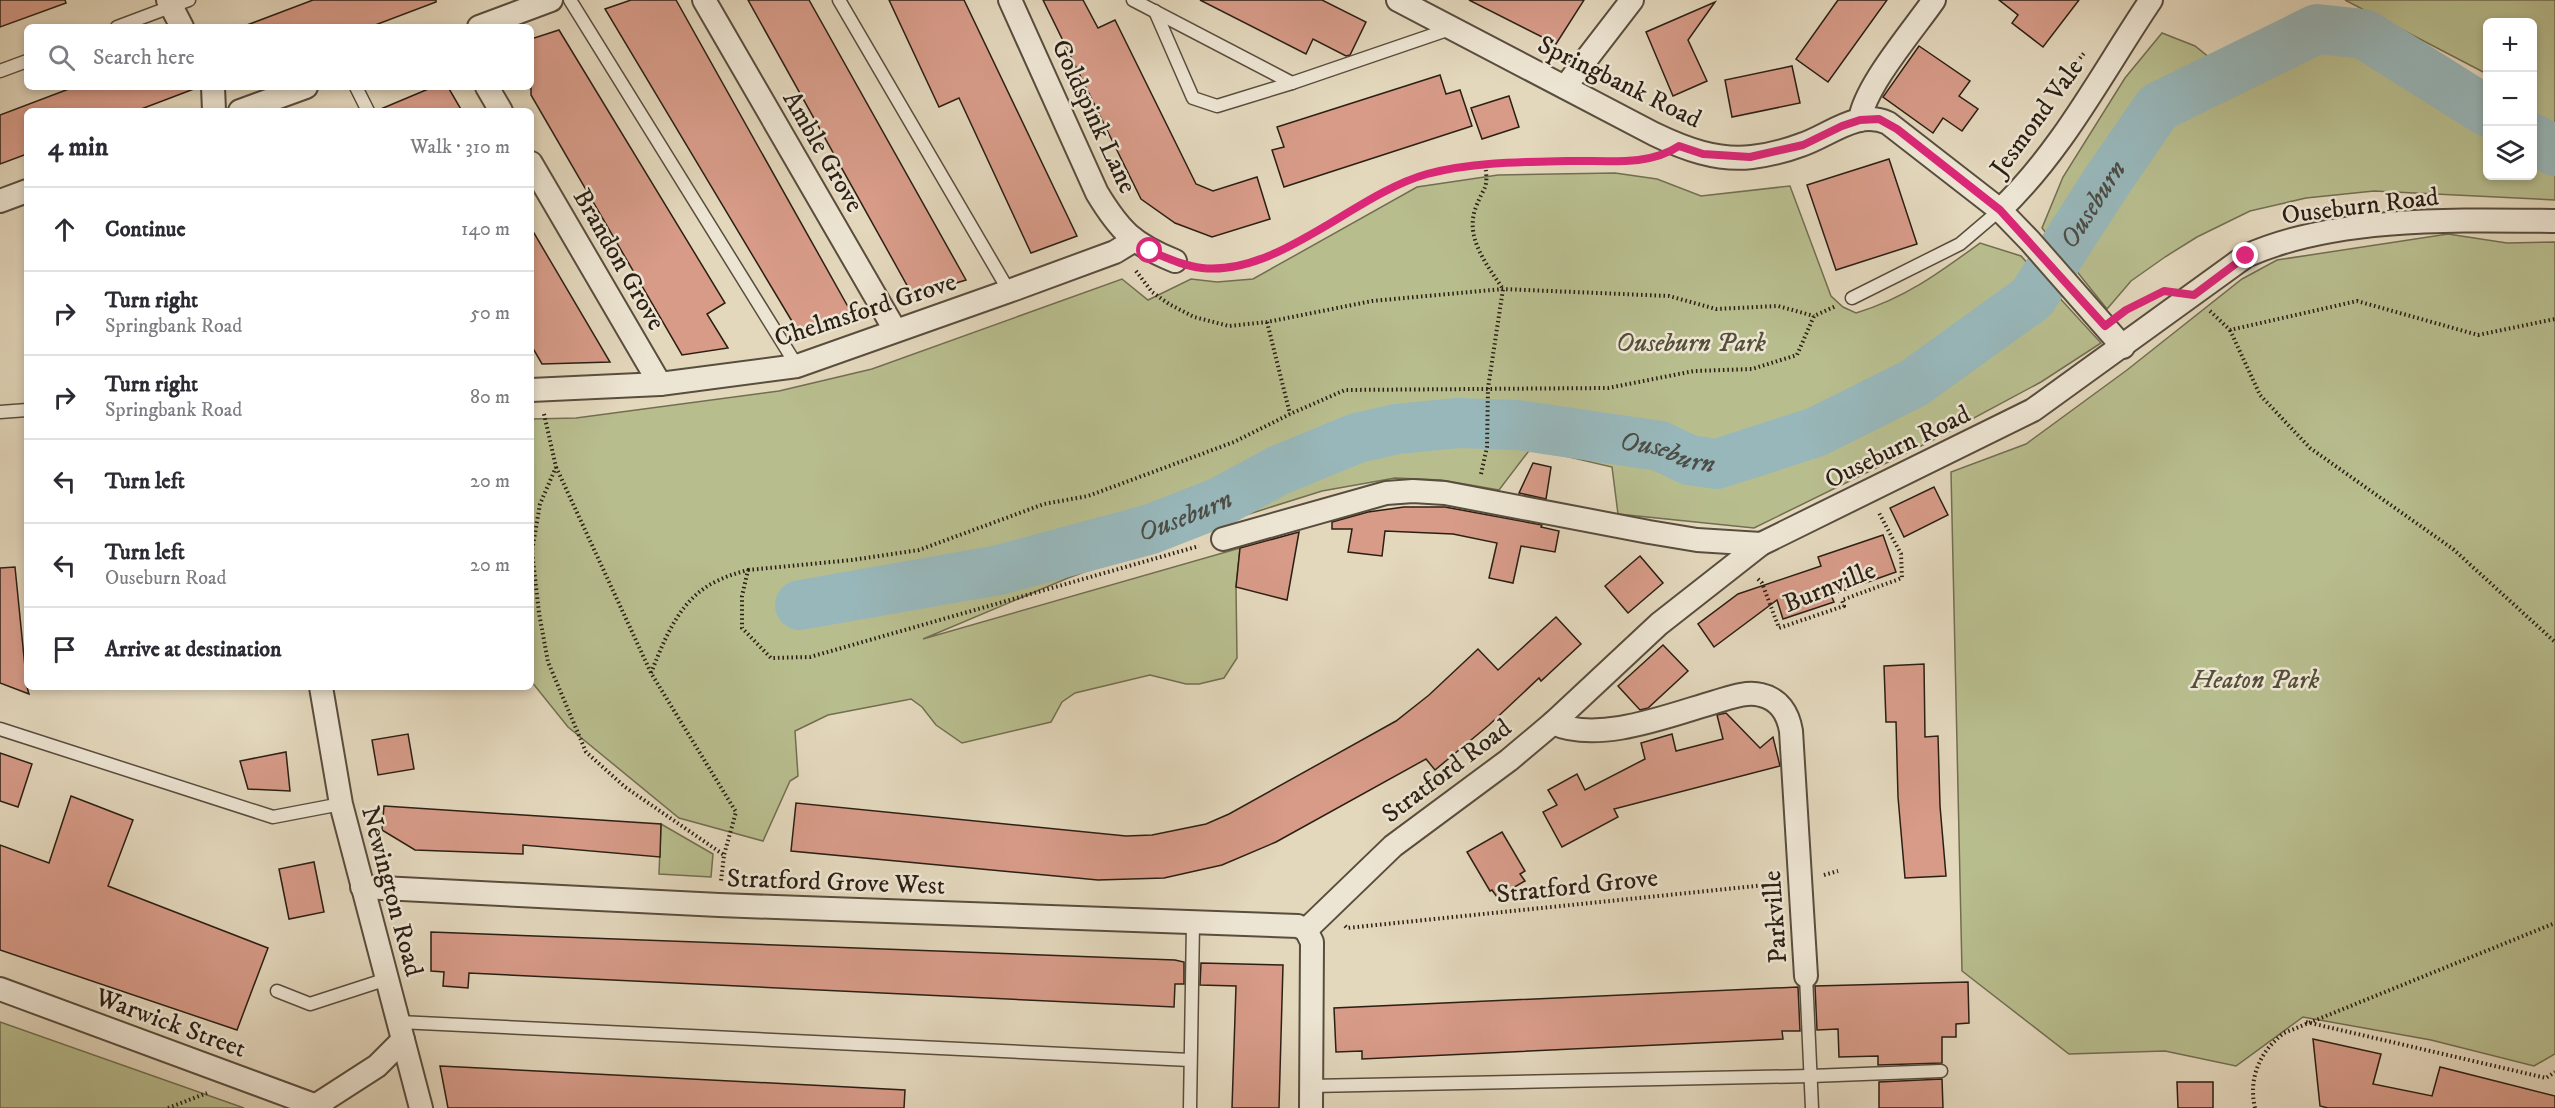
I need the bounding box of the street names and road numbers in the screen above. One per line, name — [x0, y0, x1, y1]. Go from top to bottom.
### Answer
street label: Springbank Road — [1532, 28, 1707, 136]
street label: Goldspink Lane — [1044, 34, 1144, 199]
street label: Jesmond Vale — [1982, 52, 2091, 185]
street label: Amble Grove — [775, 85, 871, 218]
street label: Ouseburn Road — [2280, 180, 2441, 232]
street label: Brandon Grove — [565, 183, 672, 336]
street label: Chelmsford Grove — [770, 266, 960, 355]
street label: Ouseburn Road — [1819, 398, 1976, 497]
street label: Burnville — [1779, 554, 1881, 621]
street label: Stratford Road — [1376, 712, 1518, 831]
street label: Newington Road — [353, 803, 430, 980]
street label: Stratford Grove West — [726, 862, 946, 903]
street label: Stratford Grove — [1495, 862, 1660, 911]
street label: Parkville — [1756, 869, 1795, 964]
street label: Warwick Street — [90, 981, 250, 1066]

